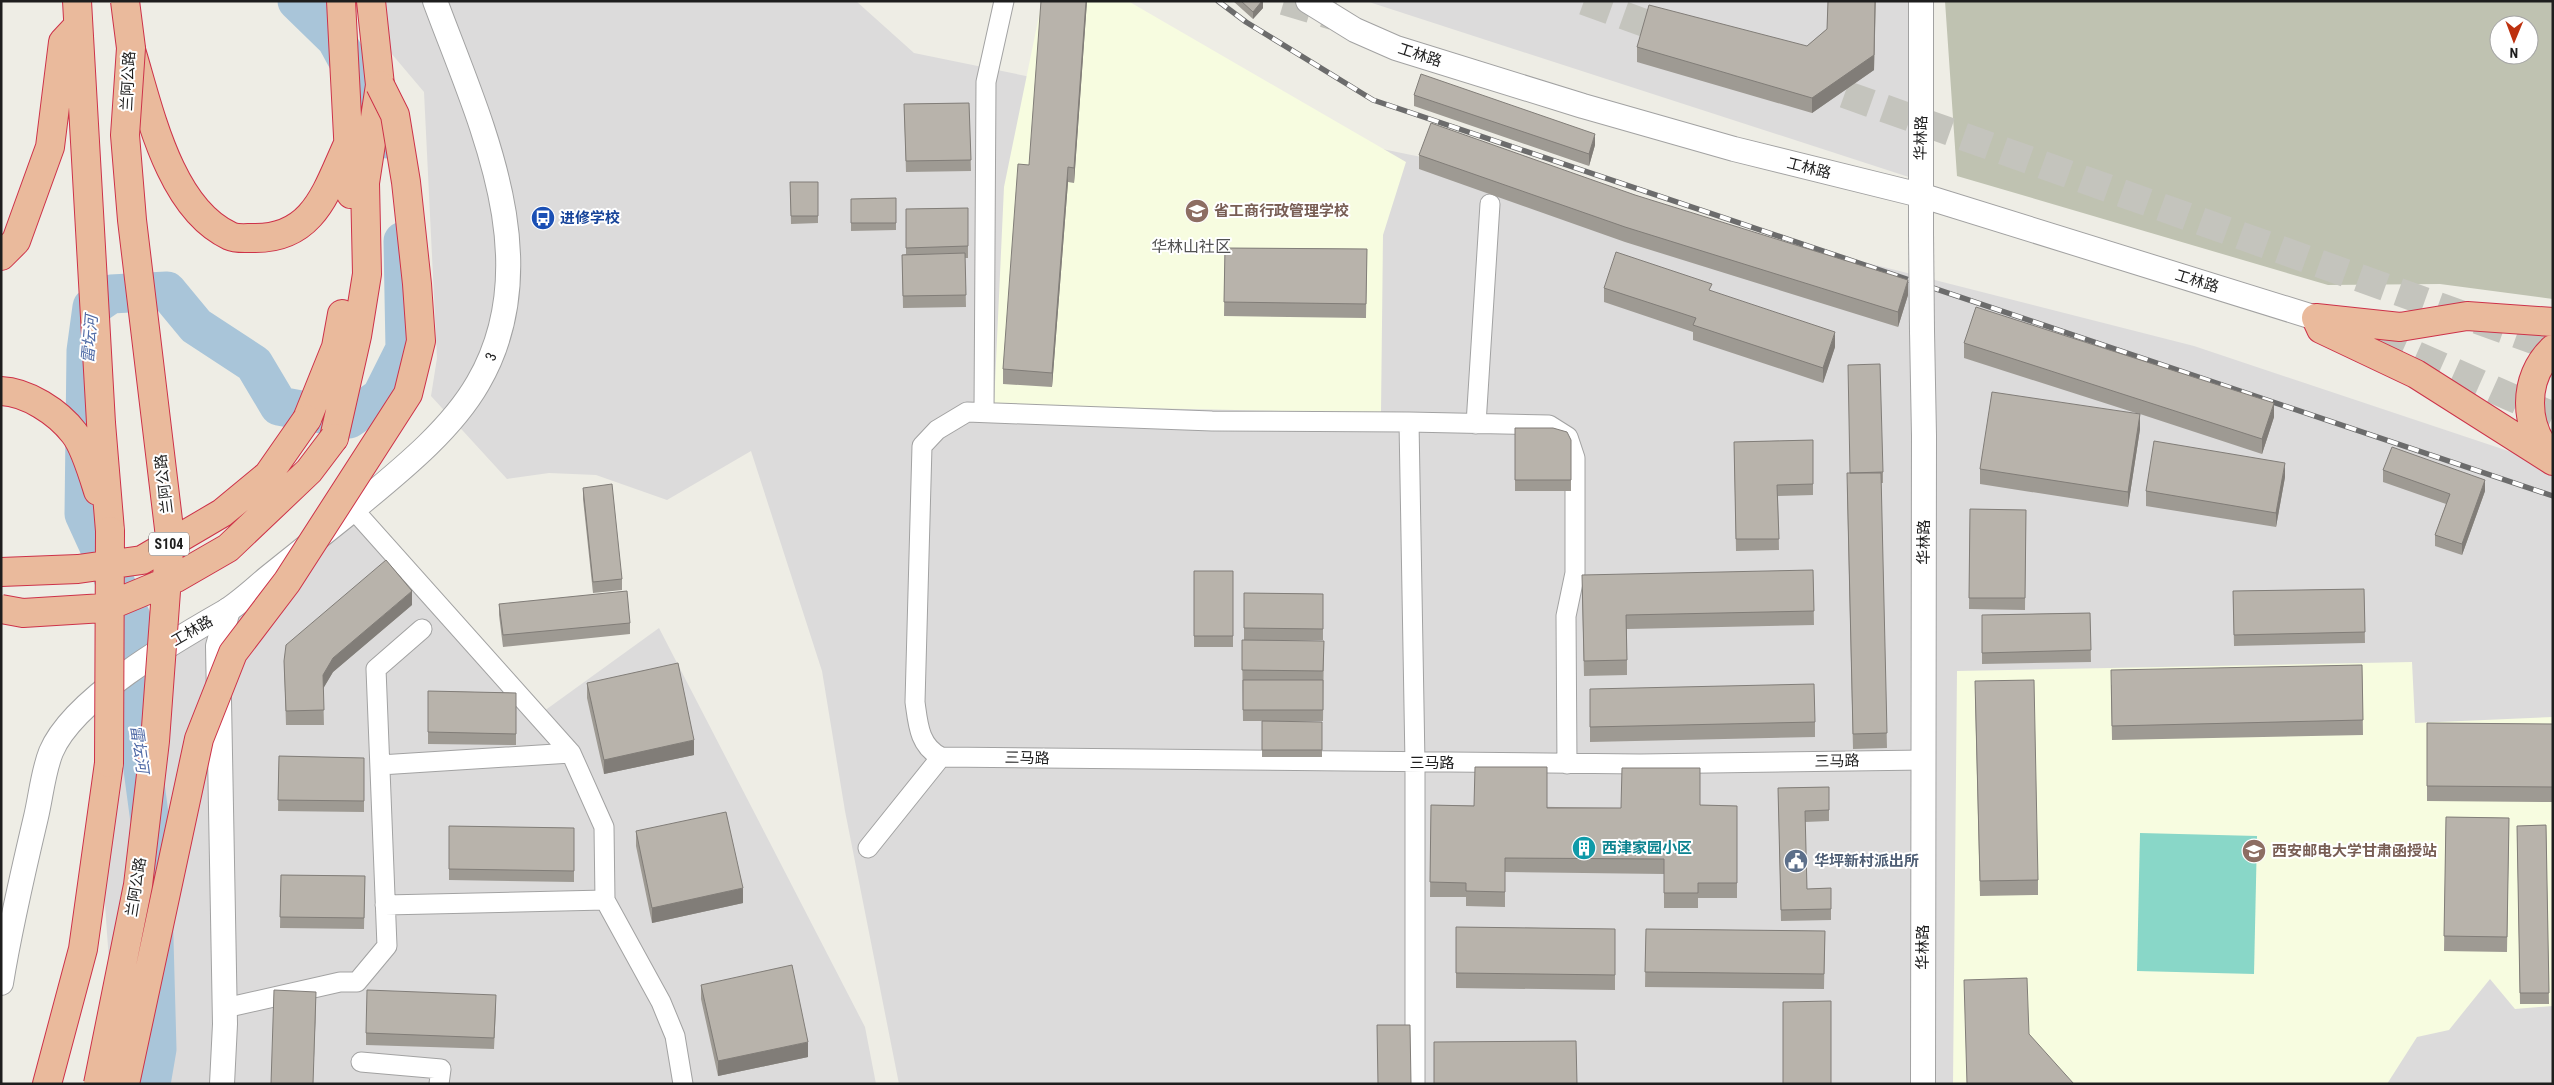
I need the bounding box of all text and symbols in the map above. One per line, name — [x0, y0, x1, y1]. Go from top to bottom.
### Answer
north arrow — [2489, 15, 2539, 65]
street label: 工林路 — [1396, 39, 1444, 71]
text: N — [2509, 45, 2518, 61]
street label: 兰阿公路 — [117, 51, 139, 111]
street label: 华林路 — [1912, 115, 1930, 161]
street label: 工林路 — [1785, 154, 1833, 182]
school or university icon: 省工商行政管理学校 — [1184, 198, 1210, 224]
place label: 省工商行政管理学校 — [1214, 202, 1349, 220]
bus stop icon: 进修学校 — [530, 205, 556, 231]
place label: 进修学校 — [560, 209, 620, 227]
district label: 华林山社区 — [1151, 237, 1231, 256]
street label: 工林路 — [2173, 266, 2221, 296]
water label: 雷坛河 — [78, 311, 101, 364]
street label: 3 — [481, 350, 501, 363]
street label: 兰阿公路 — [151, 453, 177, 515]
street label: 华林路 — [1915, 519, 1933, 565]
road number: S104 — [149, 532, 189, 556]
street label: 工林路 — [168, 612, 216, 650]
water label: 雷坛河 — [127, 724, 153, 777]
street label: 三马路 — [1004, 749, 1050, 767]
street label: 三马路 — [1814, 752, 1860, 770]
street label: 三马路 — [1409, 754, 1455, 772]
building icon: 西津家园小区 — [1571, 835, 1597, 861]
school or university icon: 西安邮电大学甘肃函授站 — [2241, 838, 2267, 864]
place label: 西津家园小区 — [1602, 839, 1692, 857]
place label: 西安邮电大学甘肃函授站 — [2272, 842, 2437, 860]
public building icon: 华坪新村派出所 — [1783, 848, 1809, 874]
place label: 华坪新村派出所 — [1814, 852, 1919, 870]
street label: 兰阿公路 — [122, 856, 150, 918]
street label: 华林路 — [1914, 924, 1932, 970]

